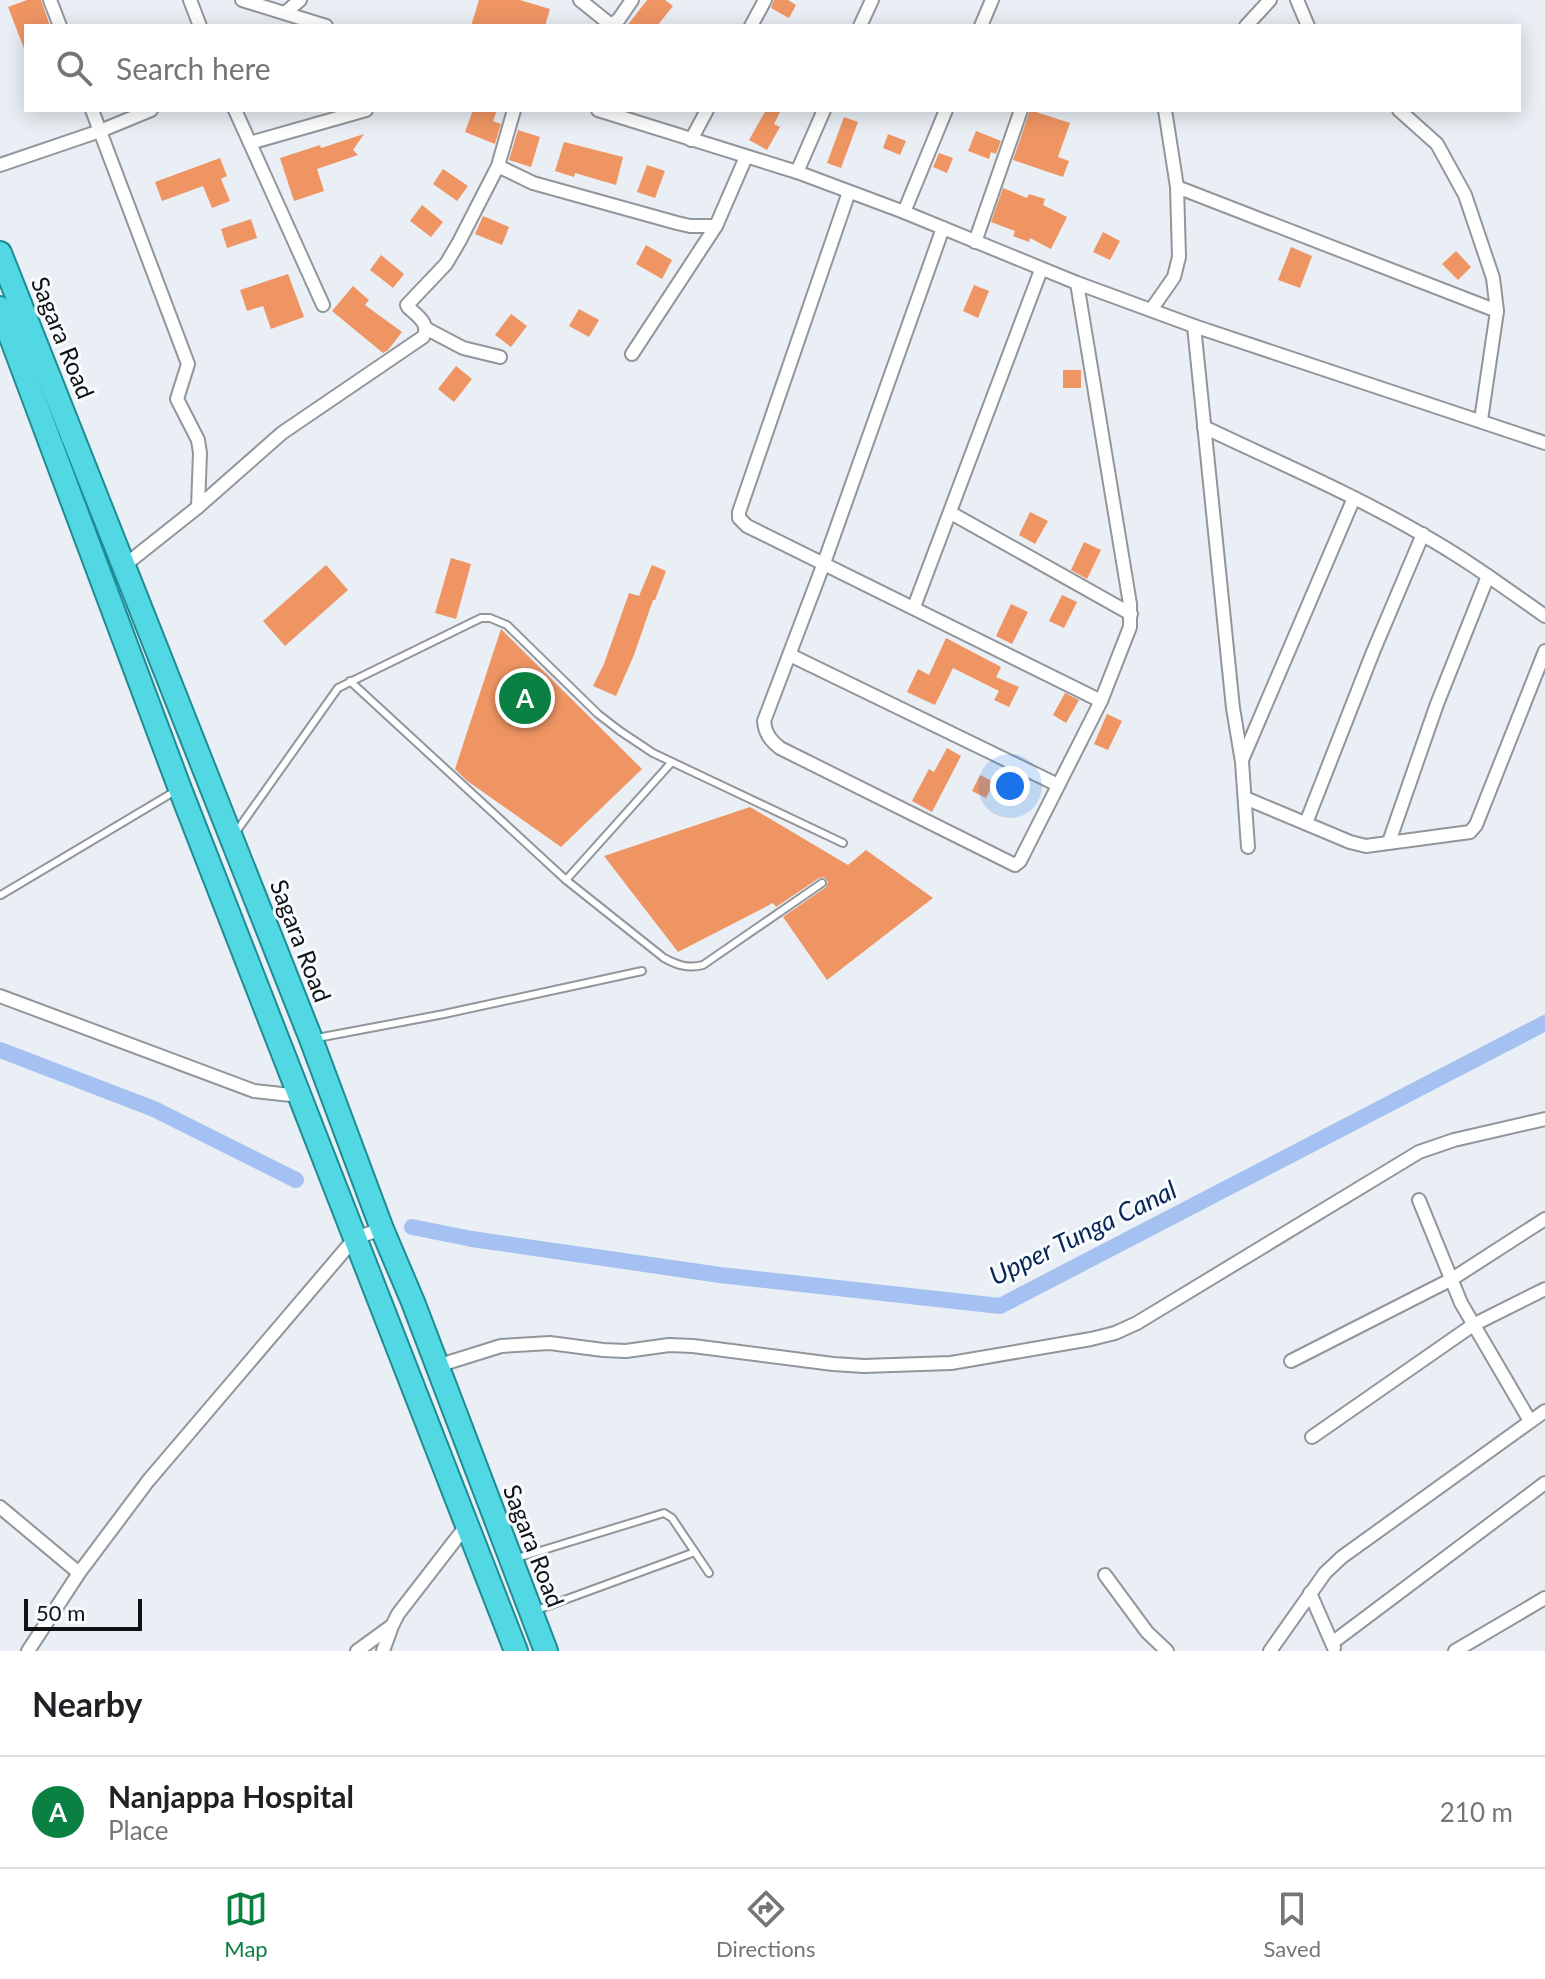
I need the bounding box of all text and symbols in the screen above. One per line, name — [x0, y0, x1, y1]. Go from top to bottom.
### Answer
search box — [24, 24, 1521, 112]
icon: search — [52, 46, 96, 90]
text: Search here — [116, 50, 271, 86]
street label: Sagara Road — [26, 272, 101, 403]
pin: A — [499, 668, 551, 728]
your location — [990, 766, 1030, 806]
street label: Sagara Road — [265, 875, 338, 1006]
water label: Upper Tunga Canal — [984, 1173, 1182, 1291]
street label: Sagara Road — [498, 1480, 571, 1611]
scale bar — [24, 1595, 142, 1631]
text: 50 m — [36, 1599, 85, 1626]
text: Nearby — [32, 1683, 143, 1724]
text: Nanjappa Hospital — [108, 1778, 354, 1814]
text: A — [49, 1796, 67, 1828]
text: 210 m — [1440, 1796, 1513, 1828]
text: Place — [108, 1814, 169, 1846]
tab: Map — [224, 1887, 268, 1962]
tab: Directions — [716, 1887, 815, 1962]
tab: Saved — [1263, 1887, 1321, 1962]

